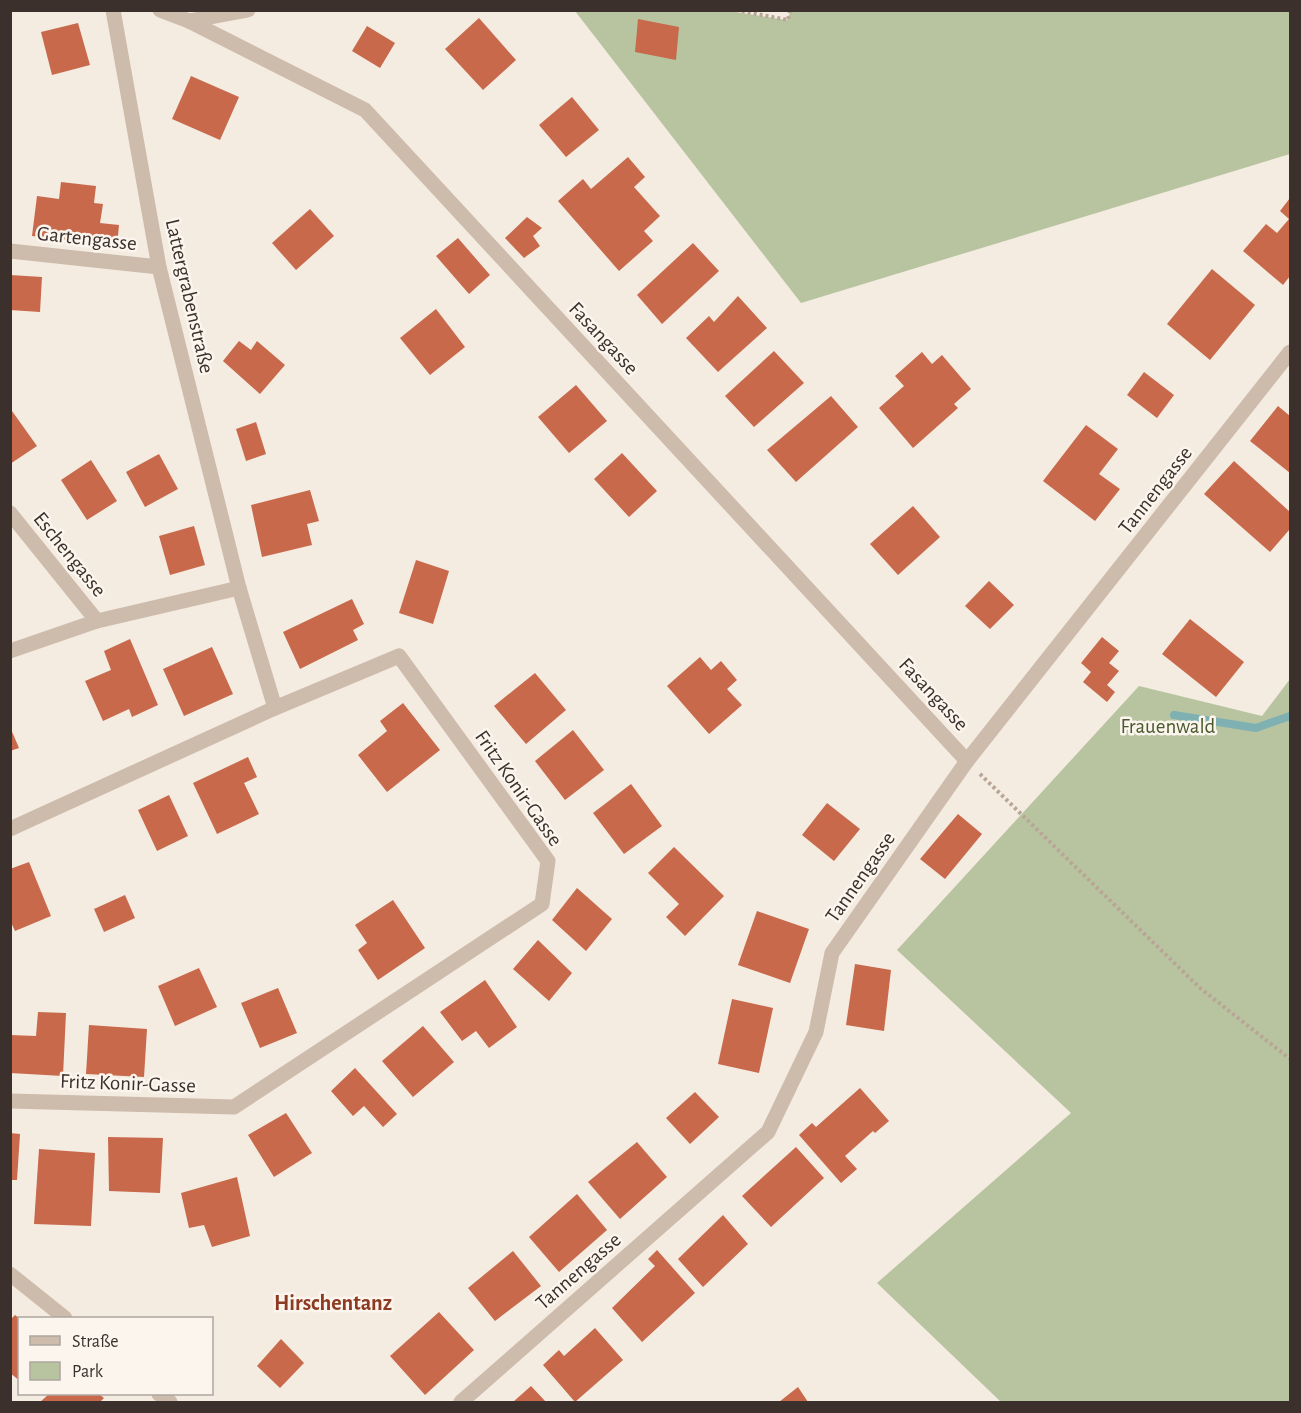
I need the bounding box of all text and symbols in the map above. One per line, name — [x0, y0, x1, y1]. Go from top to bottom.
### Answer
street label: Lattergrabenstraße — [162, 217, 218, 375]
street label: Gartengasse — [36, 223, 138, 254]
street label: Fasangasse — [565, 298, 642, 379]
street label: Tannengasse — [1115, 442, 1196, 538]
street label: Eschengasse — [29, 508, 110, 601]
street label: Fasangasse — [895, 654, 972, 735]
park label: Frauenwald — [1120, 716, 1216, 737]
street label: Fritz Konir-Gasse — [471, 727, 566, 850]
street label: Tannengasse — [822, 828, 899, 926]
street label: Fritz Konir-Gasse — [60, 1071, 196, 1096]
street label: Tannengasse — [532, 1229, 625, 1314]
district label: Hirschentanz — [274, 1292, 392, 1314]
legend — [18, 1317, 213, 1395]
text: Straße — [72, 1333, 118, 1351]
text: Park — [72, 1363, 104, 1381]

